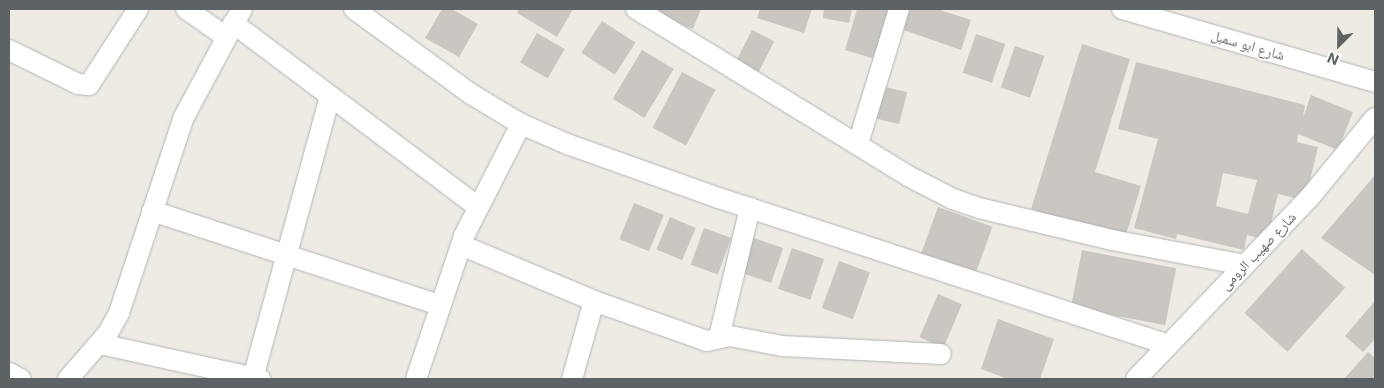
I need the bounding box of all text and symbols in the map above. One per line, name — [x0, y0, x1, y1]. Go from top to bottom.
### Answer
north arrow — [1314, 20, 1364, 70]
street label: شارع ابو سمبل — [1209, 27, 1287, 63]
text: N — [1325, 49, 1341, 69]
street label: شارع صهيب الرومى — [1217, 209, 1299, 293]

